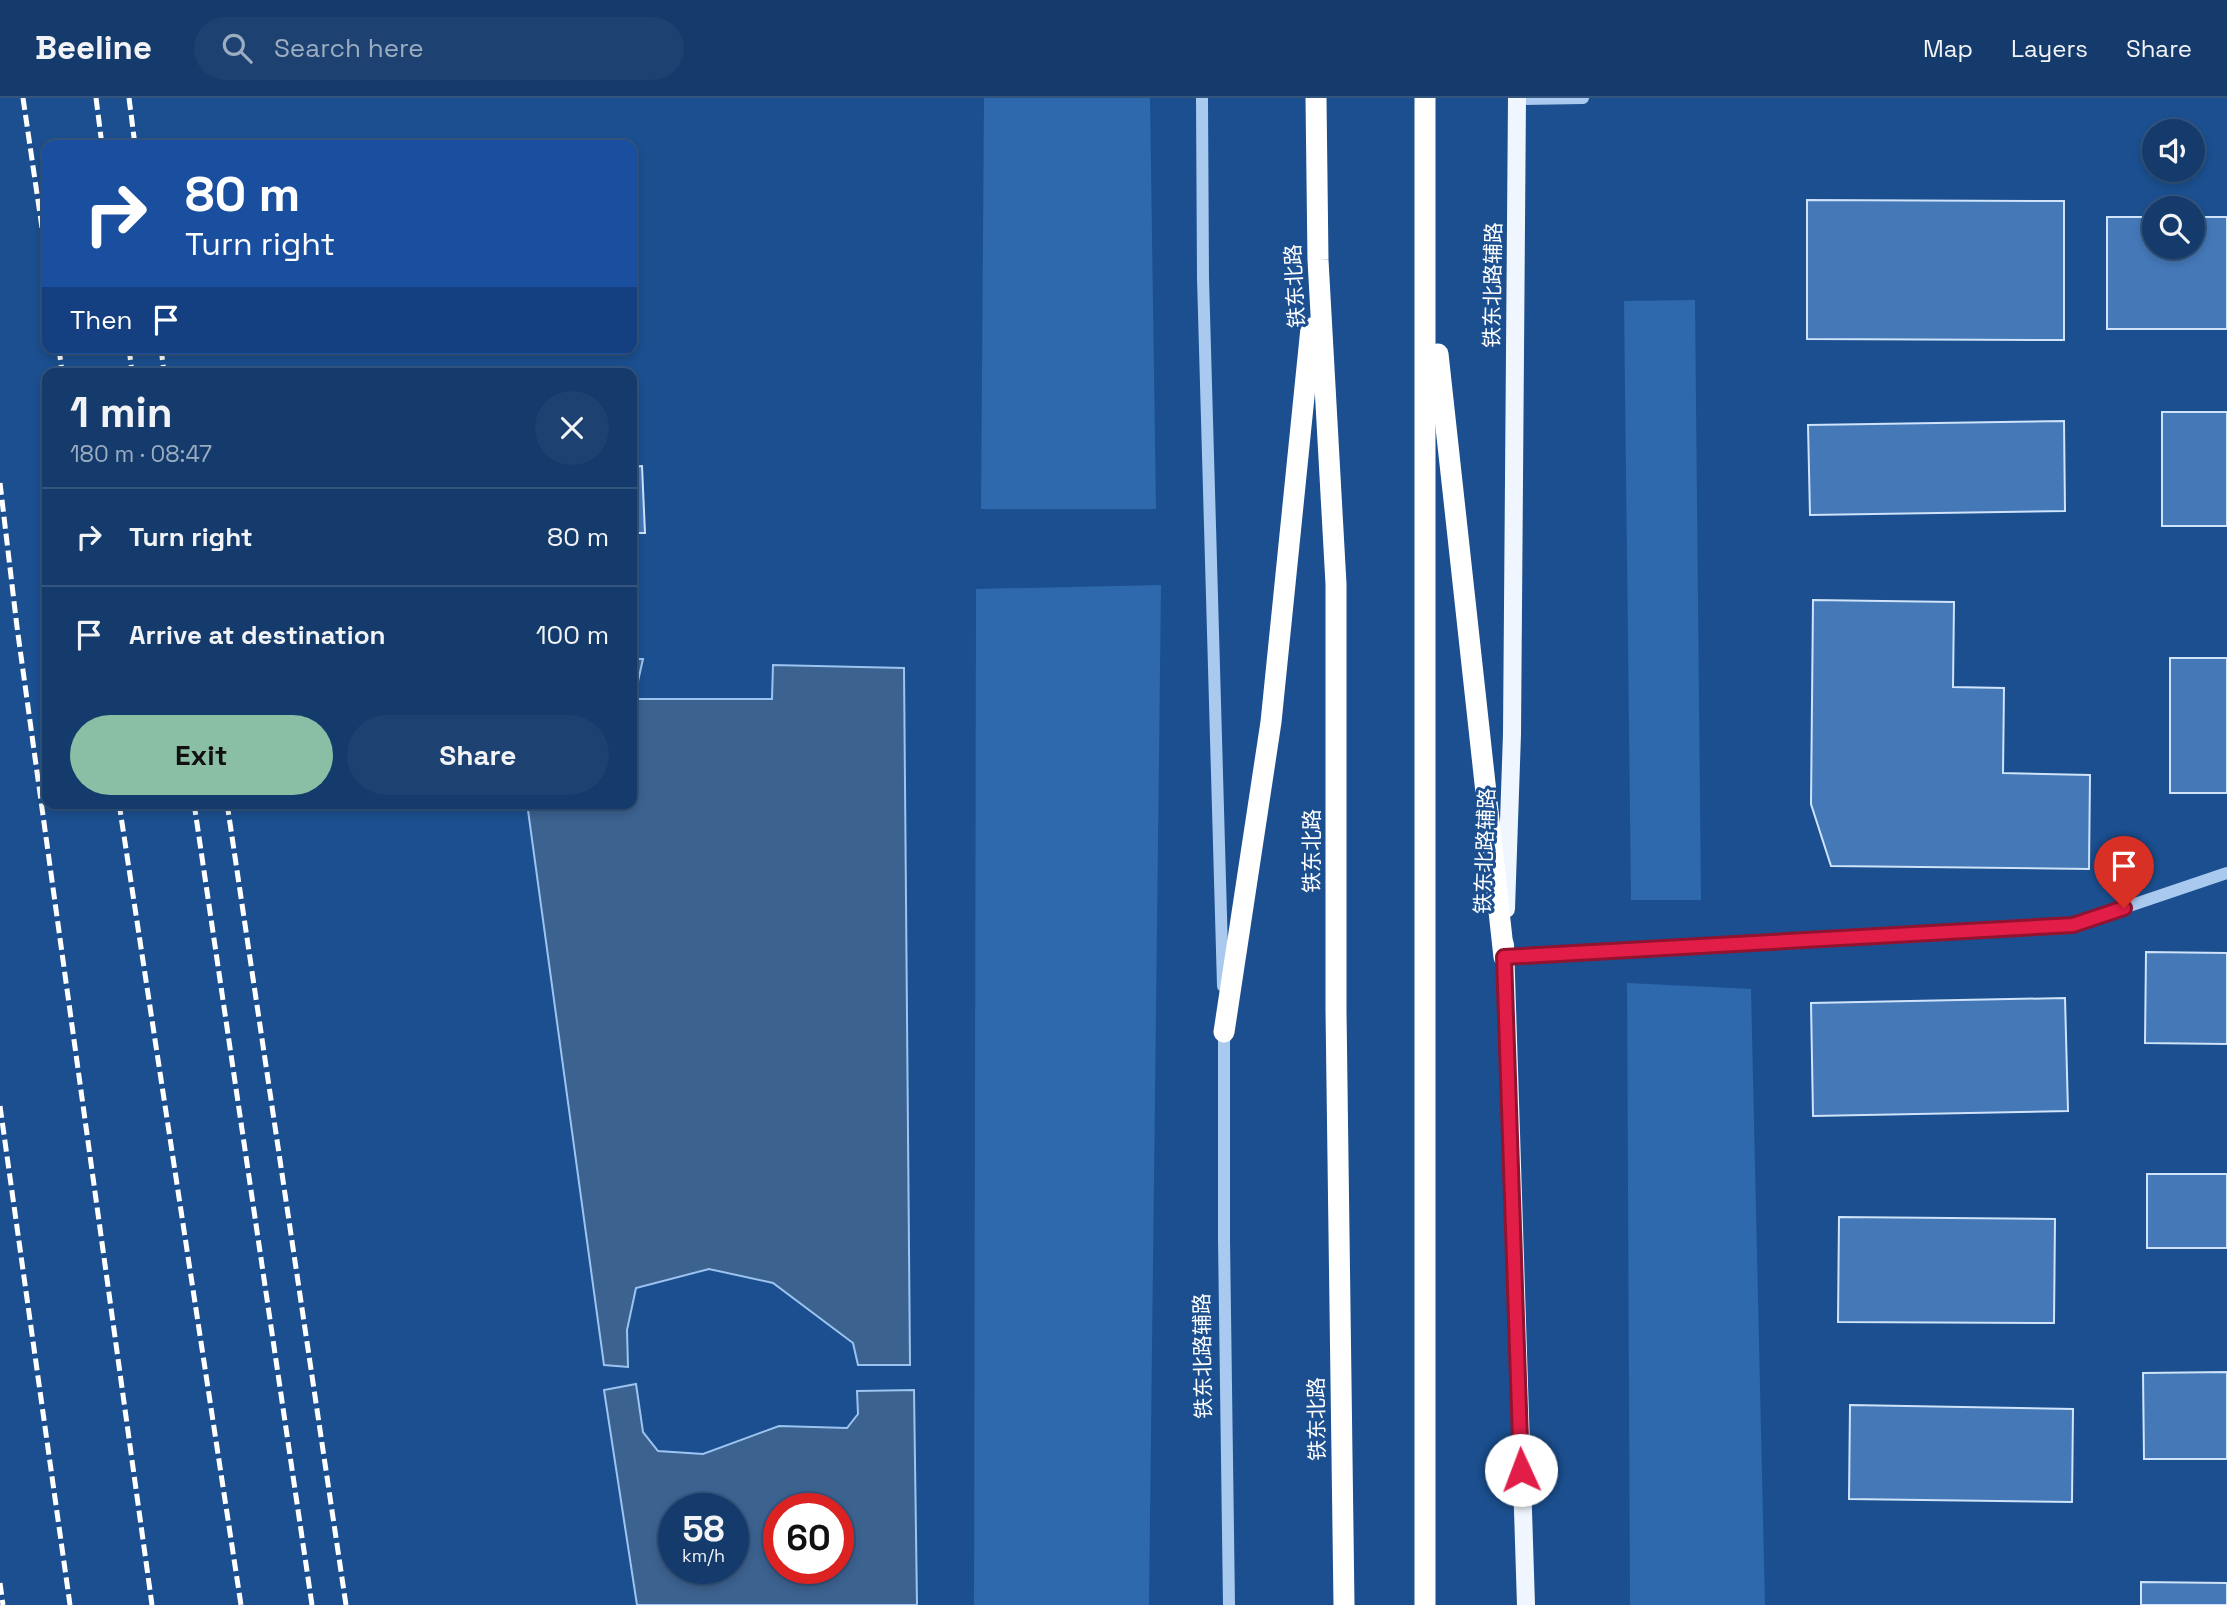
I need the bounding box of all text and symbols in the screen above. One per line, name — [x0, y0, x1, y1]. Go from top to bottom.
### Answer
search box — [194, 17, 684, 80]
text: Beeline — [35, 27, 152, 69]
icon: search — [218, 29, 256, 67]
text: Search here — [274, 31, 424, 65]
text: Map — [1923, 33, 1973, 64]
text: Layers — [2011, 33, 2088, 64]
text: Share — [2126, 33, 2192, 64]
map controls — [2142, 119, 2205, 259]
button: sound — [2142, 119, 2205, 182]
text: 80 m — [185, 163, 300, 225]
icon: right — [70, 168, 161, 259]
button: search — [2142, 196, 2205, 259]
street label: 铁东北路辅路 — [1478, 222, 1507, 348]
text: Turn right — [185, 224, 335, 264]
street label: 铁东北路 — [1279, 243, 1310, 329]
icon: arrive — [147, 301, 185, 339]
text: Then — [70, 303, 133, 337]
text: 1 min — [70, 386, 173, 439]
button: close — [535, 391, 609, 465]
text: 180 m · 08:47 — [70, 439, 212, 469]
icon: right — [70, 518, 108, 556]
text: Turn right — [129, 520, 253, 554]
text: 80 m — [547, 520, 609, 554]
icon: arrive — [70, 616, 108, 654]
text: Arrive at destination — [129, 618, 386, 652]
text: 100 m — [536, 618, 609, 652]
button: Exit — [70, 715, 333, 795]
button: Share — [347, 715, 609, 795]
street label: 铁东北路辅路 — [1469, 788, 1500, 914]
street label: 铁东北路 — [1298, 809, 1325, 893]
pin — [2094, 836, 2154, 908]
icon: arrive — [2105, 847, 2143, 885]
street label: 铁东北路辅路 — [1188, 1293, 1217, 1419]
street label: 铁东北路 — [1302, 1377, 1331, 1461]
position arrow — [1484, 1433, 1558, 1507]
speed limit sign: 60 — [763, 1493, 854, 1584]
text: 58 — [682, 1507, 725, 1551]
text: km/h — [682, 1544, 725, 1567]

